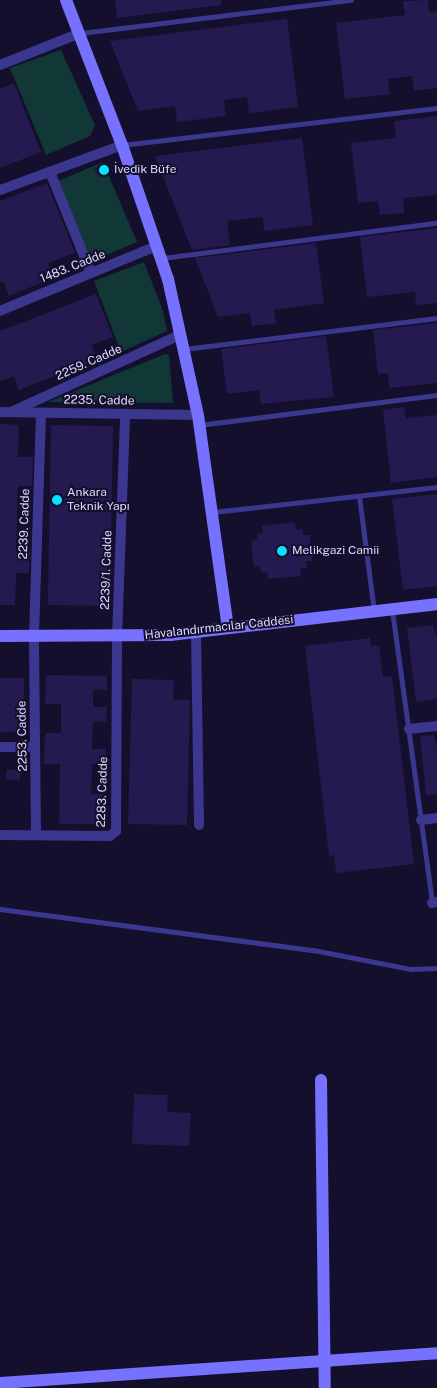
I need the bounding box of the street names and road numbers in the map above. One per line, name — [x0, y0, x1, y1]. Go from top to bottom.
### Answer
street label: 1483. Cadde — [38, 247, 108, 287]
street label: 2259. Cadde — [54, 342, 124, 384]
street label: 2235. Cadde — [63, 393, 135, 409]
street label: 2239. Cadde — [17, 488, 33, 560]
street label: 2239/1. Cadde — [98, 530, 116, 610]
street label: Havalandırmacılar Caddesi — [144, 613, 294, 643]
street label: 2253. Cadde — [15, 700, 31, 772]
street label: 2283. Cadde — [95, 756, 111, 828]

